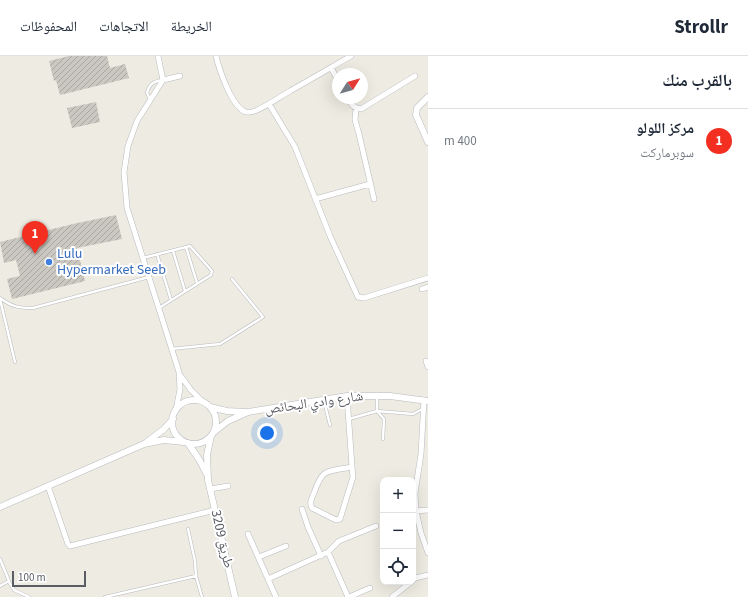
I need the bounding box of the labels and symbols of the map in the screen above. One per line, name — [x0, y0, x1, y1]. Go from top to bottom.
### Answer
north arrow — [332, 68, 368, 104]
pin: 1 — [22, 221, 48, 254]
place label: Lulu Hypermarket Seeb — [57, 244, 166, 280]
marker: Lulu Hypermarket Seeb — [44, 257, 54, 267]
street label: شارع وادي البحائص — [264, 386, 365, 420]
your location — [257, 423, 277, 443]
street label: طريق 3209 — [206, 508, 238, 570]
scale bar — [12, 569, 86, 588]

